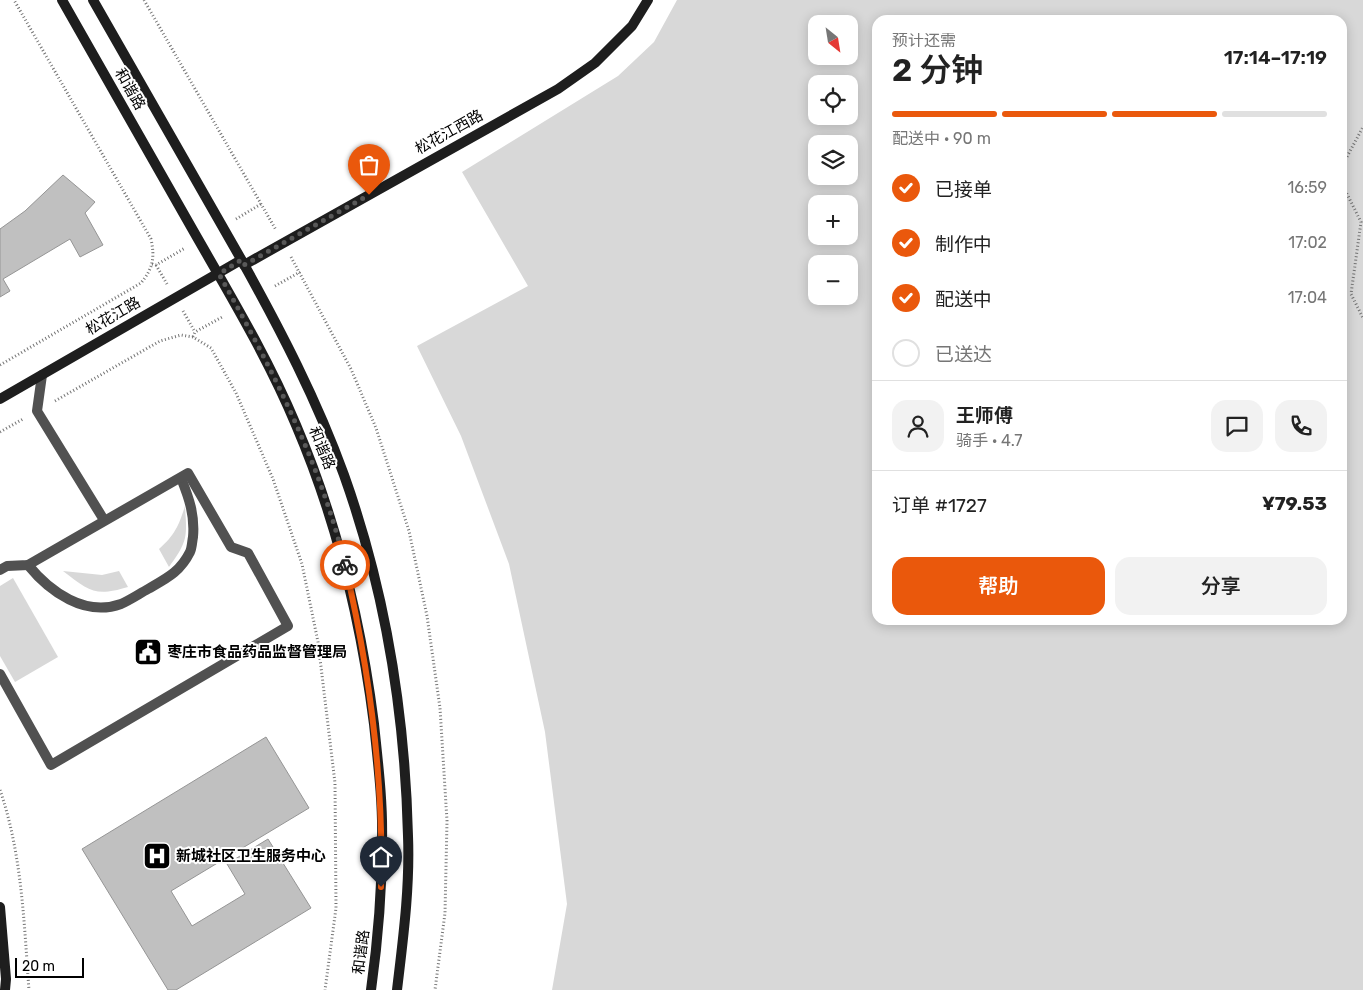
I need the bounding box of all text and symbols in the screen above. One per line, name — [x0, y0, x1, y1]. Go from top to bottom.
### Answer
north arrow — [808, 15, 858, 65]
map controls — [808, 15, 858, 305]
text: 预计还需 — [892, 31, 956, 50]
text: 17:14–17:19 — [1224, 46, 1327, 69]
text: 2 分钟 — [892, 51, 983, 89]
street label: 和谐路 — [111, 65, 149, 113]
button: locate — [808, 75, 858, 125]
street label: 松花江西路 — [412, 106, 486, 158]
text: 配送中 · 90 m — [892, 129, 991, 148]
button: layers — [808, 135, 858, 185]
pin — [348, 144, 390, 195]
icon: bag — [355, 151, 383, 179]
icon: check — [892, 174, 920, 202]
text: 已接单 — [935, 178, 992, 201]
text: 16:59 — [1287, 178, 1327, 197]
button: + — [808, 195, 858, 245]
icon: check — [892, 229, 920, 257]
text: 制作中 — [935, 233, 992, 256]
text: 17:02 — [1288, 233, 1327, 252]
button: − — [808, 255, 858, 305]
icon: check — [892, 284, 920, 312]
text: 配送中 — [935, 288, 992, 311]
text: 17:04 — [1288, 288, 1327, 307]
street label: 松花江路 — [83, 293, 143, 339]
text: 已送达 — [935, 343, 992, 366]
button: person — [892, 400, 944, 452]
button: chat — [1211, 400, 1263, 452]
button: phone — [1275, 400, 1327, 452]
text: 王师傅 — [956, 404, 1013, 427]
street label: 和谐路 — [305, 424, 339, 472]
text: 骑手 · 4.7 — [956, 431, 1023, 450]
text: ¥79.53 — [1262, 492, 1327, 515]
text: 订单 #1727 — [892, 494, 987, 517]
courier — [320, 540, 370, 590]
icon: bike — [331, 551, 359, 579]
button: 帮助 — [892, 557, 1105, 615]
button: 分享 — [1115, 557, 1327, 615]
public building icon: 枣庄市食品药品监督管理局 — [133, 637, 163, 667]
place label: 枣庄市食品药品监督管理局 — [167, 643, 347, 661]
pin — [360, 836, 402, 887]
hospital icon: 新城社区卫生服务中心 — [142, 841, 172, 871]
icon: home — [367, 843, 395, 871]
place label: 新城社区卫生服务中心 — [176, 847, 326, 865]
street label: 和谐路 — [349, 929, 373, 975]
scale bar — [15, 955, 84, 978]
text: 20 m — [22, 958, 55, 975]

